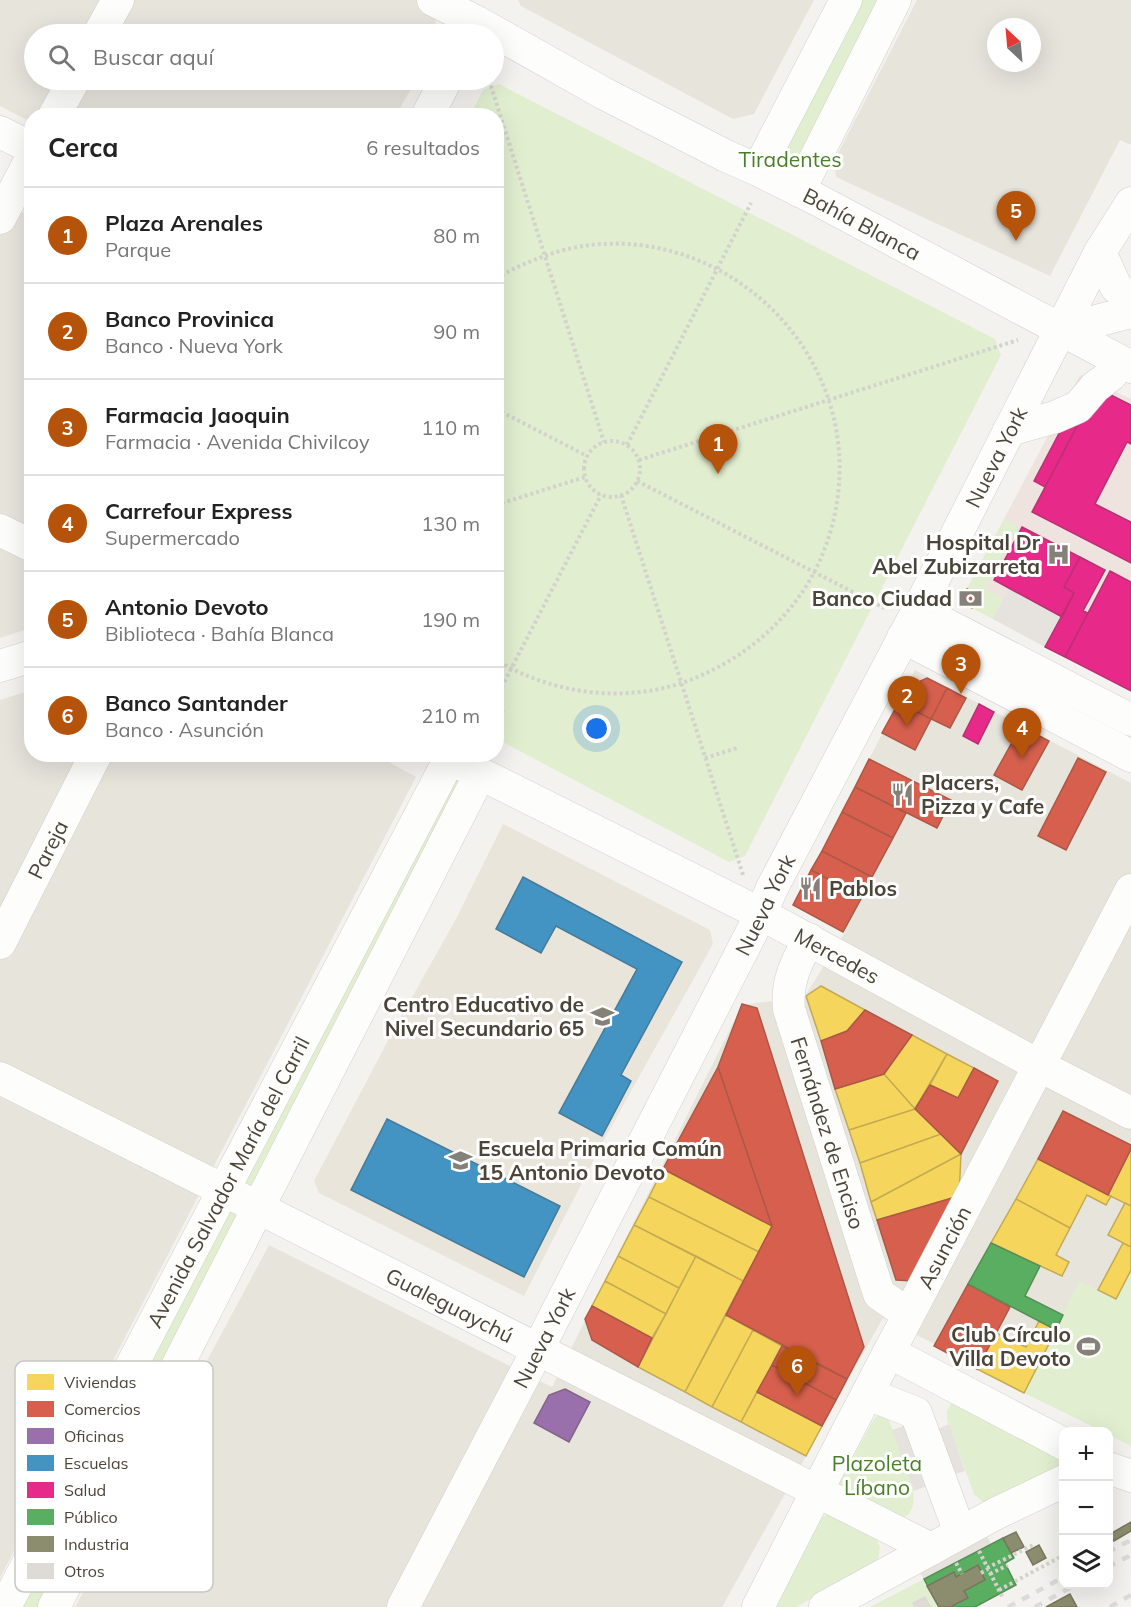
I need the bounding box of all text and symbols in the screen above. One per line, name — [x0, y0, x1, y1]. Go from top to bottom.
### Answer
north arrow — [987, 18, 1041, 72]
search box — [24, 24, 504, 90]
icon: search — [45, 41, 78, 74]
text: Buscar aquí — [93, 43, 214, 71]
text: Cerca — [48, 131, 118, 164]
text: 6 resultados — [366, 135, 480, 160]
park label: Tiradentes — [738, 146, 842, 172]
street label: Bahía Blanca — [799, 182, 925, 266]
pin: 5 — [996, 192, 1036, 241]
text: Plaza Arenales — [105, 209, 263, 237]
text: 1 — [62, 223, 74, 248]
text: 80 m — [433, 223, 480, 248]
text: Parque — [105, 237, 171, 262]
text: Banco Provinica — [105, 305, 274, 333]
text: 2 — [62, 319, 74, 344]
text: 90 m — [433, 319, 480, 344]
text: Banco · Nueva York — [105, 333, 283, 358]
text: Farmacia Jaoquin — [105, 401, 290, 429]
street label: Nueva York — [959, 402, 1032, 512]
text: 3 — [62, 415, 74, 440]
text: 110 m — [421, 415, 480, 440]
pin: 1 — [698, 424, 738, 474]
text: Farmacia · Avenida Chivilcoy — [105, 429, 370, 454]
text: Carrefour Express — [105, 497, 292, 525]
text: 4 — [62, 511, 74, 536]
text: 130 m — [421, 511, 480, 536]
text: Supermercado — [105, 525, 240, 550]
place label: Hospital Dr Abel Zubizarreta — [872, 529, 1041, 579]
hospital icon: Hospital Dr Abel Zubizarreta — [1045, 541, 1071, 567]
place label: Banco Ciudad — [812, 585, 952, 611]
bank icon: Banco Ciudad — [957, 585, 983, 611]
text: Antonio Devoto — [105, 593, 269, 621]
text: 5 — [62, 607, 74, 632]
text: 190 m — [421, 607, 480, 632]
text: Biblioteca · Bahía Blanca — [105, 621, 334, 646]
pin: 3 — [942, 644, 980, 694]
pin: 2 — [888, 676, 926, 726]
text: Banco Santander — [105, 689, 288, 717]
text: 6 — [62, 703, 74, 728]
text: 210 m — [421, 703, 480, 728]
pin: 4 — [1002, 708, 1042, 758]
your location — [582, 714, 611, 743]
text: Banco · Asunción — [105, 717, 264, 742]
place label: Placers, Pizza y Cafe — [921, 769, 1044, 819]
restaurant icon: Placers, Pizza y Cafe — [890, 781, 916, 807]
street label: Pareja — [22, 816, 73, 883]
street label: Nueva York — [729, 849, 801, 960]
restaurant icon: Pablos — [798, 875, 824, 901]
place label: Pablos — [829, 875, 897, 901]
street label: Mercedes — [790, 922, 884, 989]
place label: Centro Educativo de Nivel Secundario 65 — [383, 991, 584, 1041]
school or university icon: Centro Educativo de Nivel Secundario 65 — [589, 1003, 615, 1029]
street label: Avenida Salvador María del Carril — [141, 1032, 315, 1332]
street label: Fernández de Enciso — [786, 1034, 871, 1232]
place label: Escuela Primaria Común 15 Antonio Devoto — [478, 1135, 722, 1185]
school or university icon: Escuela Primaria Común 15 Antonio Devoto — [447, 1147, 473, 1173]
street label: Asunción — [912, 1201, 976, 1293]
street label: Gualeguaychú — [382, 1262, 518, 1348]
street label: Nueva York — [507, 1283, 581, 1392]
place label: Club Círculo Villa Devoto — [948, 1321, 1071, 1371]
sports icon: Club Círculo Villa Devoto — [1076, 1333, 1102, 1359]
pin: 6 — [778, 1346, 816, 1396]
legend — [15, 1361, 213, 1592]
text: Viviendas — [64, 1372, 137, 1392]
text: Comercios — [64, 1399, 141, 1419]
text: Oficinas — [64, 1426, 124, 1446]
map controls — [1059, 1427, 1113, 1589]
button: + — [1059, 1427, 1113, 1481]
park label: Plazoleta Líbano — [832, 1450, 922, 1500]
text: Escuelas — [64, 1453, 128, 1473]
text: Salud — [64, 1480, 106, 1500]
button: − — [1059, 1481, 1113, 1535]
text: Público — [64, 1507, 118, 1527]
text: Industria — [64, 1534, 129, 1554]
button: layers — [1059, 1535, 1113, 1589]
text: Otros — [64, 1561, 105, 1581]

